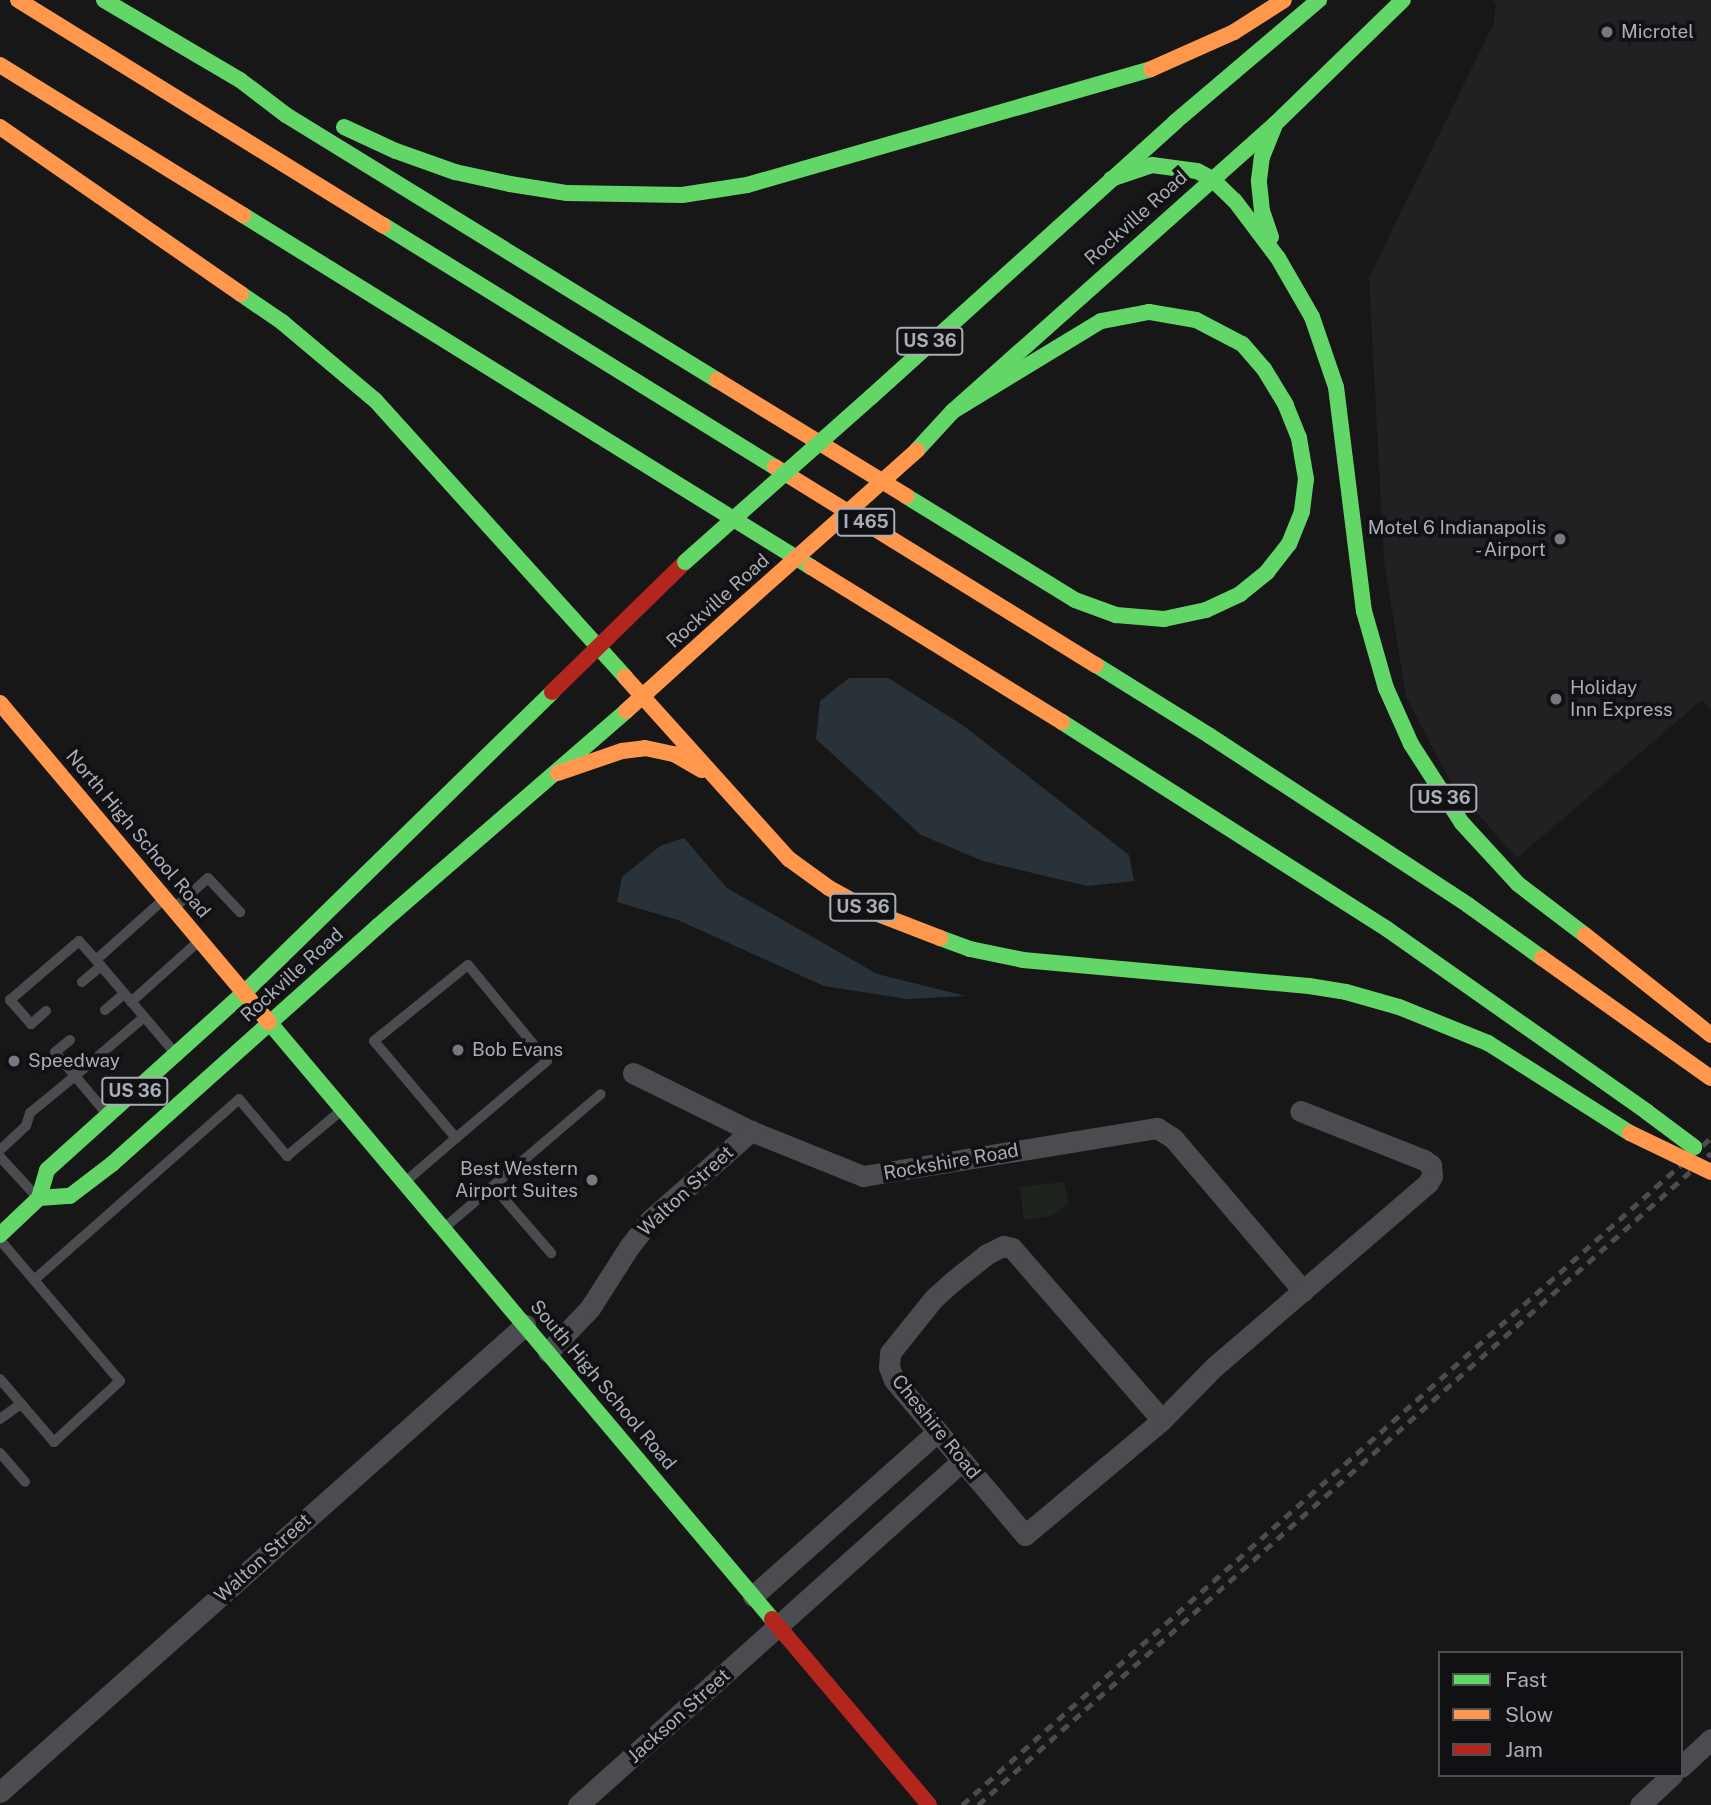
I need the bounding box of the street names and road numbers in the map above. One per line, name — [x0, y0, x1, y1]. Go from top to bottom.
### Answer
street label: Rockville Road — [1080, 166, 1192, 270]
road number: US 36 — [895, 326, 965, 356]
road number: I 465 — [836, 508, 896, 536]
street label: Rockville Road — [662, 549, 774, 653]
street label: North High School Road — [61, 745, 215, 923]
road number: US 36 — [1409, 784, 1479, 812]
road number: US 36 — [828, 893, 898, 922]
street label: Rockville Road — [236, 923, 348, 1027]
road number: US 36 — [100, 1076, 170, 1106]
street label: Rockshire Road — [882, 1139, 1020, 1185]
street label: Walton Street — [634, 1141, 738, 1241]
street label: South High School Road — [525, 1295, 681, 1475]
street label: Cheshire Road — [887, 1370, 985, 1484]
street label: Walton Street — [210, 1509, 316, 1607]
street label: Jackson Street — [623, 1664, 735, 1768]

